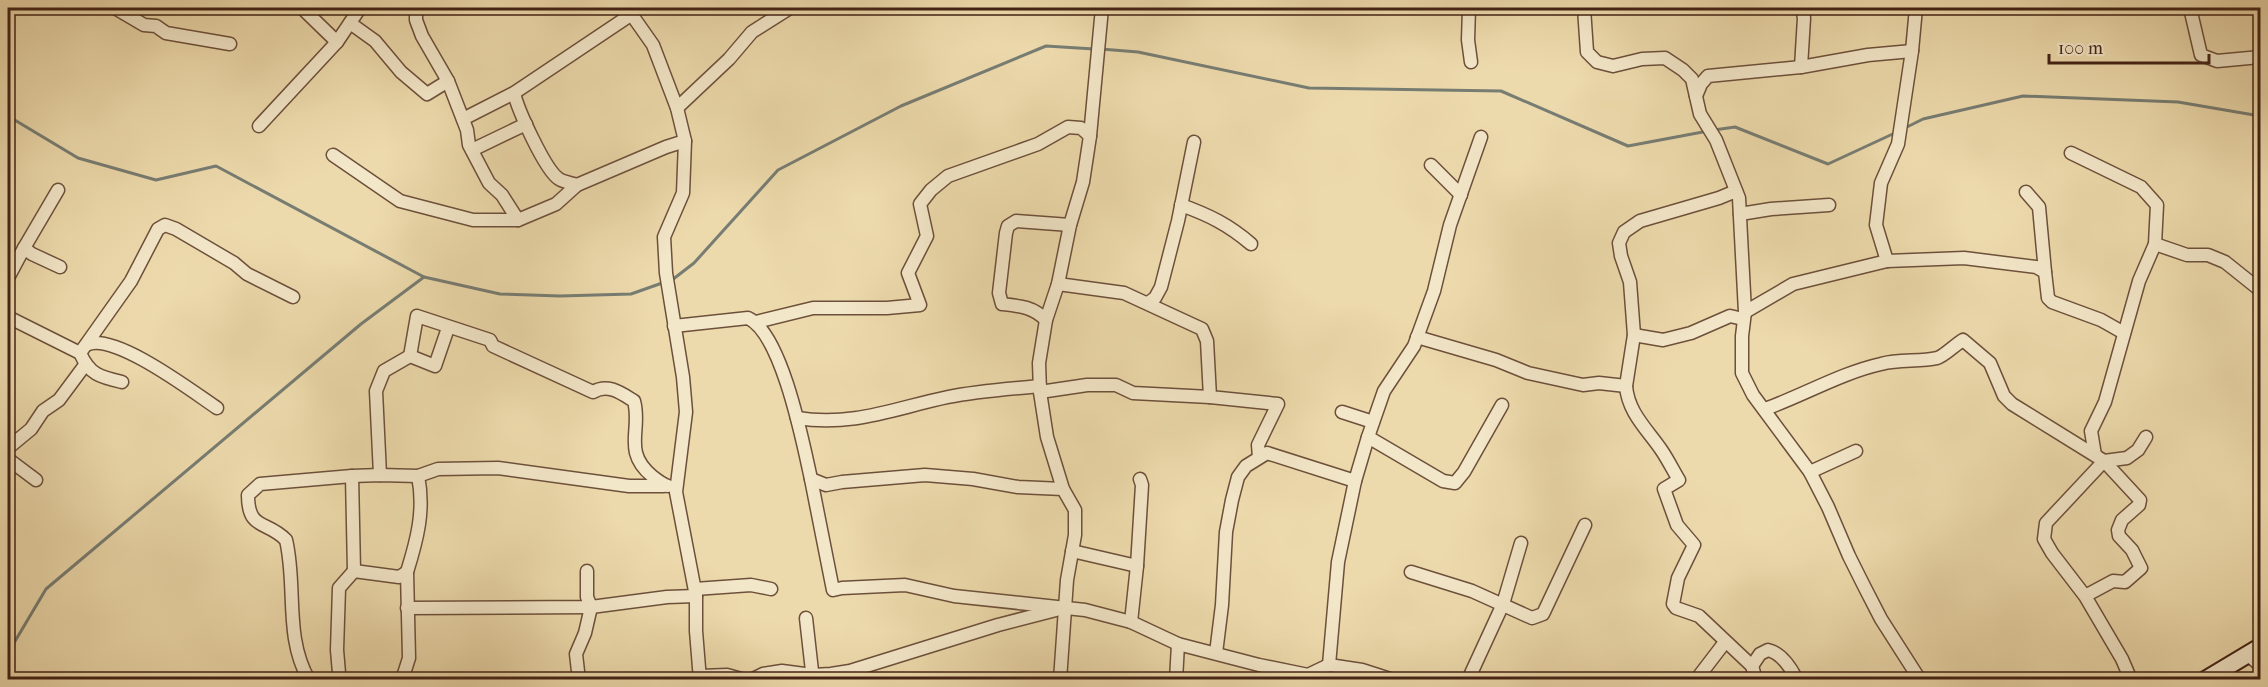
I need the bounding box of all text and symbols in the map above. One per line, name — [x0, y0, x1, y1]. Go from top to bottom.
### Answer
scale bar — [2049, 27, 2210, 65]
text: 100 m — [2058, 38, 2103, 59]

